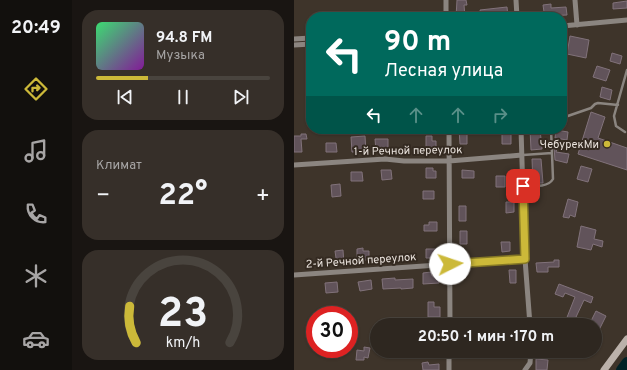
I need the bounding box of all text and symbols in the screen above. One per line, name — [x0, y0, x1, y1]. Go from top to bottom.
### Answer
text: 20:49 — [11, 17, 61, 40]
text: 90 m — [384, 25, 451, 61]
icon: left — [318, 28, 370, 80]
text: 94.8 FM — [156, 29, 212, 48]
text: Музыка — [156, 48, 205, 64]
text: Лесная улица — [384, 60, 503, 83]
icon: directions — [22, 75, 50, 103]
icon: previous — [114, 86, 136, 108]
icon: pause — [172, 86, 194, 108]
icon: next — [230, 86, 252, 108]
icon: left — [363, 104, 385, 126]
icon: ahead — [405, 104, 427, 126]
icon: ahead — [447, 104, 469, 126]
icon: right — [489, 104, 511, 126]
icon: music — [22, 137, 50, 165]
place label: ЧебурекМи — [540, 138, 599, 152]
marker: ЧебурекМи — [602, 139, 612, 149]
street label: 1-й Речной переулок — [353, 143, 463, 159]
text: Климат — [96, 158, 142, 174]
pin — [506, 169, 540, 203]
icon: arrive — [512, 175, 534, 197]
text: 22° — [158, 178, 208, 215]
text: − — [96, 183, 110, 210]
text: + — [256, 183, 270, 210]
icon: phone — [22, 200, 50, 228]
position arrow — [429, 243, 471, 285]
street label: 2-й Речной переулок — [305, 250, 417, 272]
icon: climate — [22, 262, 50, 290]
text: 23 — [158, 289, 208, 342]
speed limit sign: 30 — [306, 306, 358, 358]
icon: car — [22, 325, 50, 353]
text: 20:50 · 1 мин · 170 m — [418, 328, 554, 347]
text: km/h — [166, 334, 200, 352]

